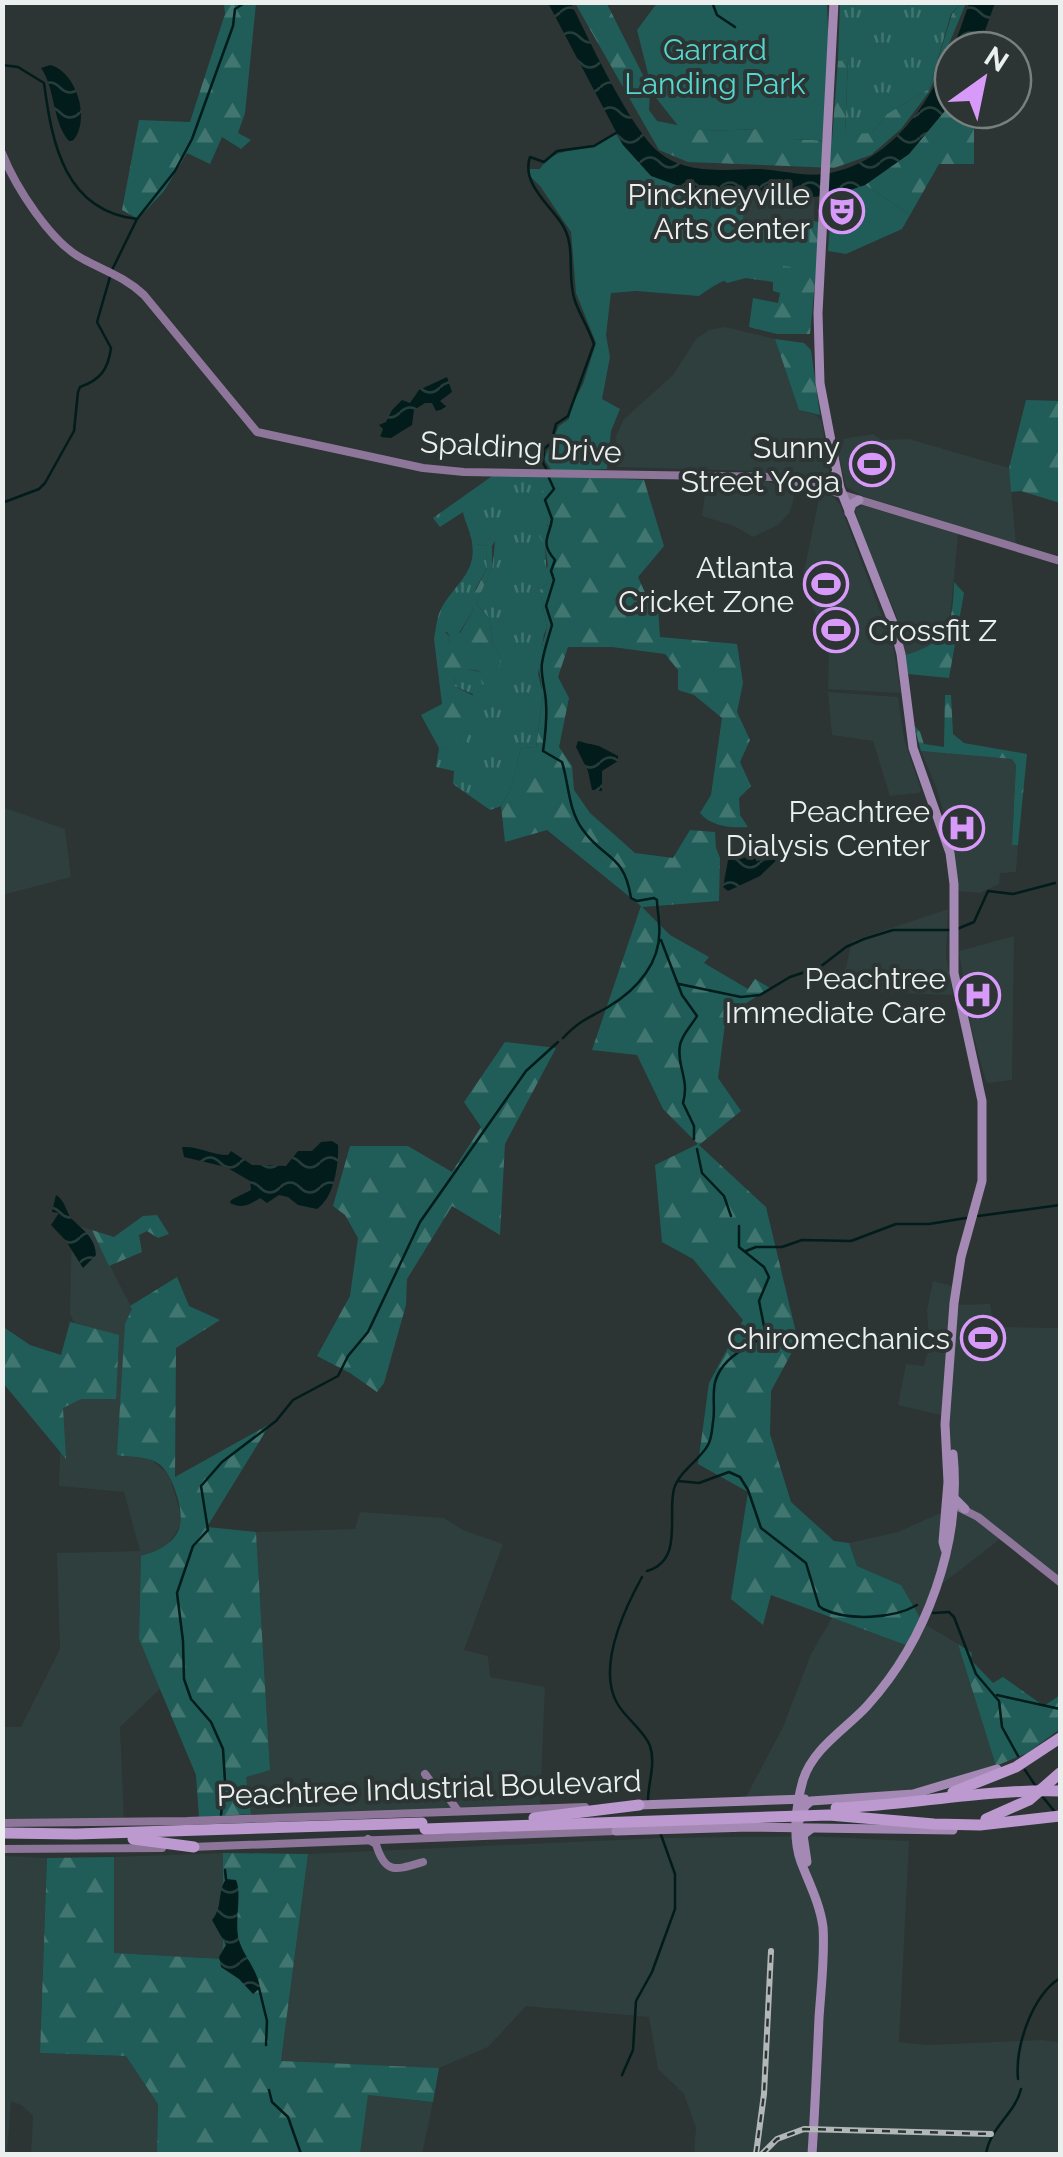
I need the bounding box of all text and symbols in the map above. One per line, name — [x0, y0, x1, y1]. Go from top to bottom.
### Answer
north arrow — [933, 30, 1033, 130]
park label: Garrard Landing Park — [624, 32, 806, 101]
text: N — [978, 40, 1014, 79]
place label: Pinckneyville Arts Center — [628, 177, 810, 246]
theatre icon: Pinckneyville Arts Center — [819, 188, 865, 234]
street label: Spalding Drive — [419, 424, 623, 470]
place label: Sunny Street Yoga — [681, 430, 840, 499]
sports icon: Sunny Street Yoga — [849, 441, 895, 487]
place label: Atlanta Cricket Zone — [618, 550, 794, 619]
sports icon: Atlanta Cricket Zone — [803, 561, 849, 607]
sports icon: Crossfit Z — [813, 607, 859, 653]
place label: Crossfit Z — [868, 613, 997, 648]
place label: Peachtree Dialysis Center — [726, 794, 930, 863]
hospital icon: Peachtree Dialysis Center — [939, 805, 985, 851]
place label: Peachtree Immediate Care — [725, 961, 946, 1030]
hospital icon: Peachtree Immediate Care — [955, 972, 1001, 1018]
sports icon: Chiromechanics — [960, 1315, 1006, 1361]
place label: Chiromechanics — [727, 1321, 950, 1356]
street label: Peachtree Industrial Boulevard — [216, 1763, 642, 1813]

